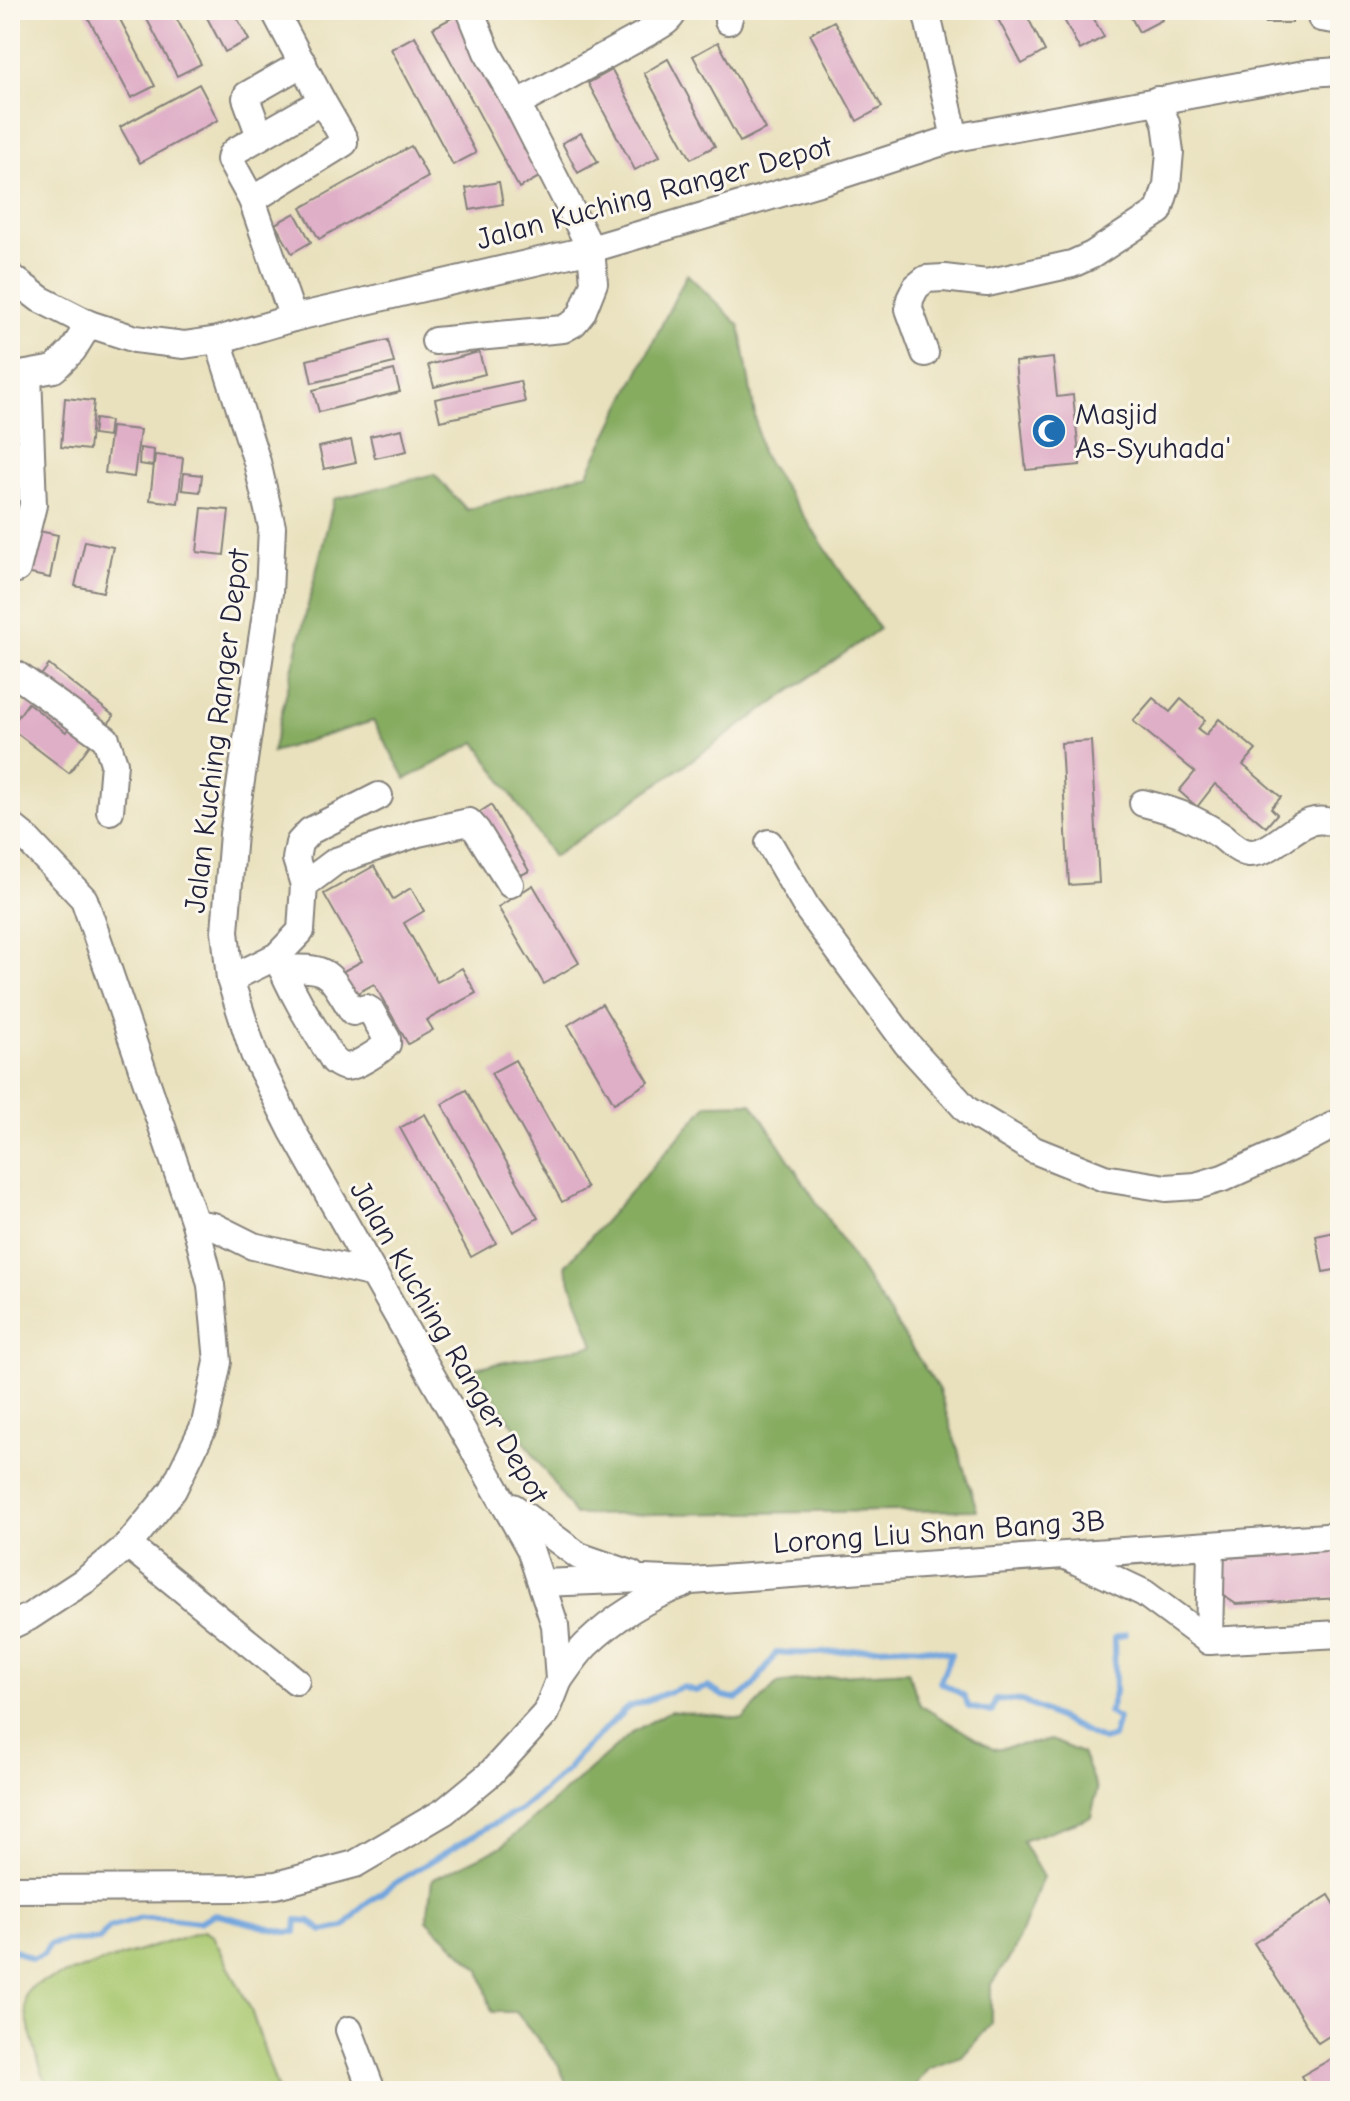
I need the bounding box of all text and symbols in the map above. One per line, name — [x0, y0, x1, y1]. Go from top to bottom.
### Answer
street label: Jalan Kuching Ranger Depot — [473, 128, 837, 257]
place label: Masjid As-Syuhada' — [1075, 397, 1231, 466]
mosque icon: Masjid As-Syuhada' — [1030, 412, 1068, 450]
street label: Jalan Kuching Ranger Depot — [177, 546, 257, 915]
street label: Jalan Kuching Ranger Depot — [342, 1175, 556, 1511]
street label: Lorong Liu Shan Bang 3B — [772, 1503, 1106, 1561]

